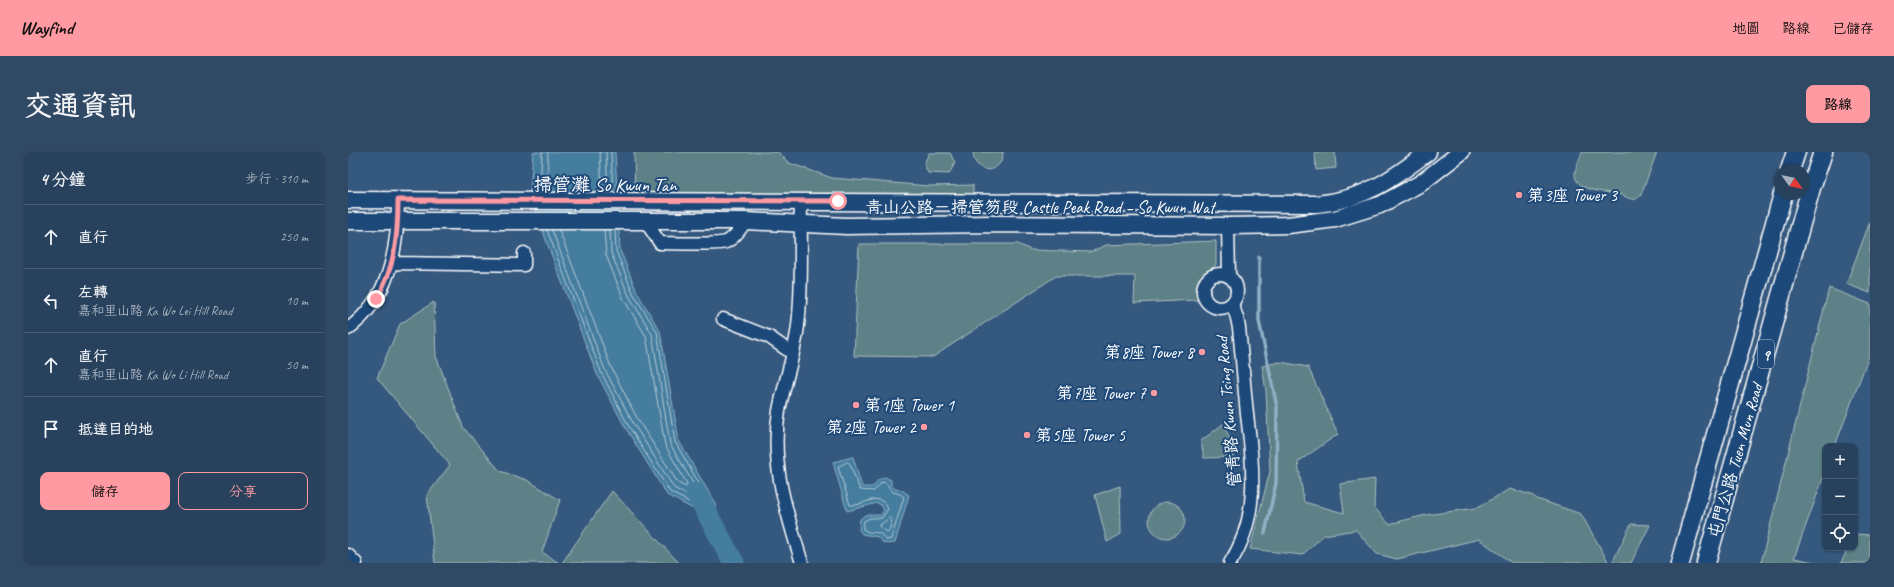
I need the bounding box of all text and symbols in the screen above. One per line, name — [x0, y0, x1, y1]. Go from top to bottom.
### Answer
text: Wayfind — [20, 16, 73, 40]
text: 地圖 — [1732, 20, 1760, 37]
text: 路線 — [1782, 20, 1810, 37]
text: 已儲存 — [1832, 20, 1874, 37]
button: 路線 — [1806, 85, 1870, 123]
text: 交通資訊 — [24, 88, 136, 123]
north arrow — [1774, 164, 1810, 200]
text: 4 分鐘 — [40, 169, 86, 190]
text: 步行 · 310 m — [245, 171, 308, 187]
district label: 掃管灘 So Kwun Tan — [533, 173, 678, 197]
place label: 第3座 Tower 3 — [1527, 185, 1618, 206]
marker: 第3座 Tower 3 — [1514, 190, 1524, 200]
route start — [829, 192, 847, 210]
street label: 青山公路－掃管笏段 Castle Peak Road – So Kwun Wat — [865, 197, 1217, 218]
icon: ahead — [40, 226, 62, 248]
text: 直行 — [78, 228, 108, 247]
text: 250 m — [280, 229, 308, 245]
text: 左轉 — [78, 283, 108, 302]
icon: left — [40, 290, 62, 312]
route end — [367, 290, 385, 308]
text: 10 m — [286, 293, 308, 309]
text: 嘉和里山路 Ka Wo Lei Hill Road — [78, 303, 233, 319]
street label: 管青路 Kwun Tsing Road — [1211, 333, 1246, 488]
road number: 9 — [1758, 340, 1774, 368]
place label: 第8座 Tower 8 — [1104, 342, 1196, 363]
text: 直行 — [78, 347, 108, 366]
marker: 第8座 Tower 8 — [1197, 347, 1207, 357]
icon: ahead — [40, 354, 62, 376]
text: 50 m — [286, 357, 308, 373]
text: 嘉和里山路 Ka Wo Li Hill Road — [78, 367, 228, 383]
street label: 屯門公路 Tuen Mun Road — [1703, 379, 1768, 541]
place label: 第7座 Tower 7 — [1056, 383, 1147, 404]
marker: 第7座 Tower 7 — [1149, 388, 1159, 398]
place label: 第1座 Tower 1 — [864, 395, 955, 416]
marker: 第1座 Tower 1 — [851, 400, 861, 410]
place label: 第2座 Tower 2 — [826, 417, 917, 438]
icon: arrive — [40, 418, 62, 440]
text: 抵達目的地 — [78, 420, 153, 439]
marker: 第2座 Tower 2 — [919, 422, 929, 432]
place label: 第5座 Tower 5 — [1035, 425, 1126, 446]
marker: 第5座 Tower 5 — [1022, 430, 1032, 440]
map controls — [1822, 443, 1858, 551]
button: + — [1822, 443, 1858, 479]
button: 儲存 — [40, 472, 170, 510]
button: 分享 — [178, 472, 308, 510]
button: − — [1822, 479, 1858, 515]
button: locate — [1822, 515, 1858, 551]

